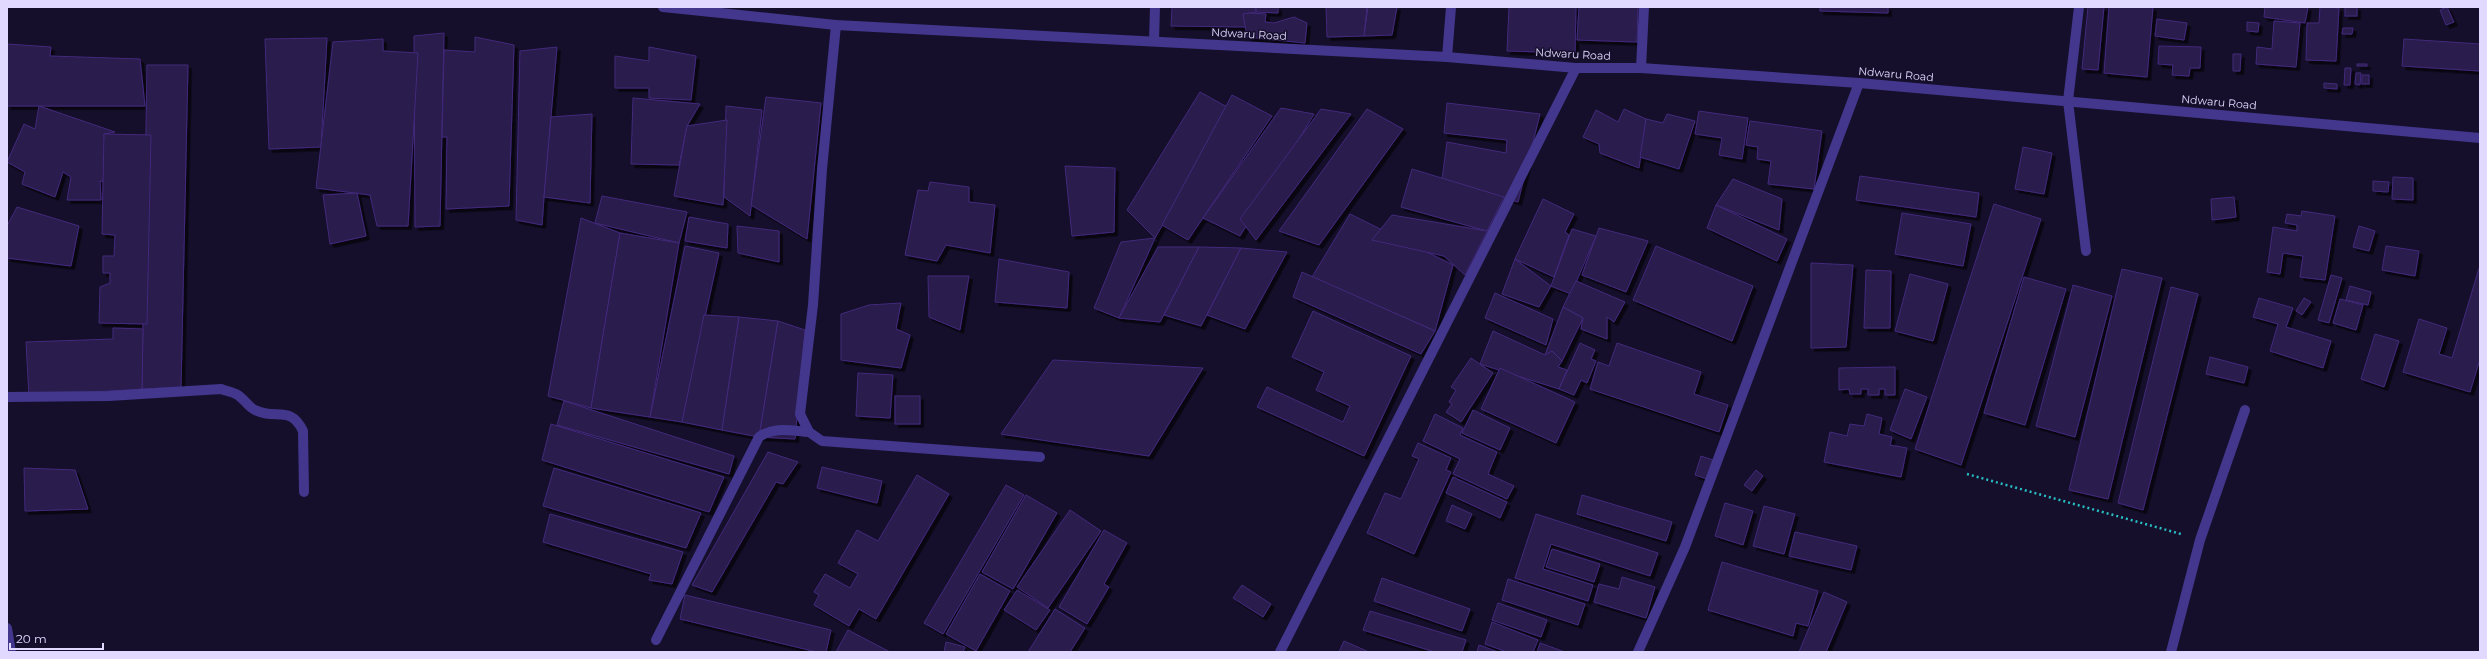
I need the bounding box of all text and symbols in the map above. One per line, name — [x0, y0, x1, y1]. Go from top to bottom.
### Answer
street label: Ndwaru Road — [1211, 25, 1287, 43]
street label: Ndwaru Road — [1535, 45, 1611, 63]
street label: Ndwaru Road — [1858, 64, 1934, 84]
street label: Ndwaru Road — [2181, 92, 2257, 112]
scale bar — [10, 625, 103, 651]
text: 20 m — [16, 631, 47, 646]

